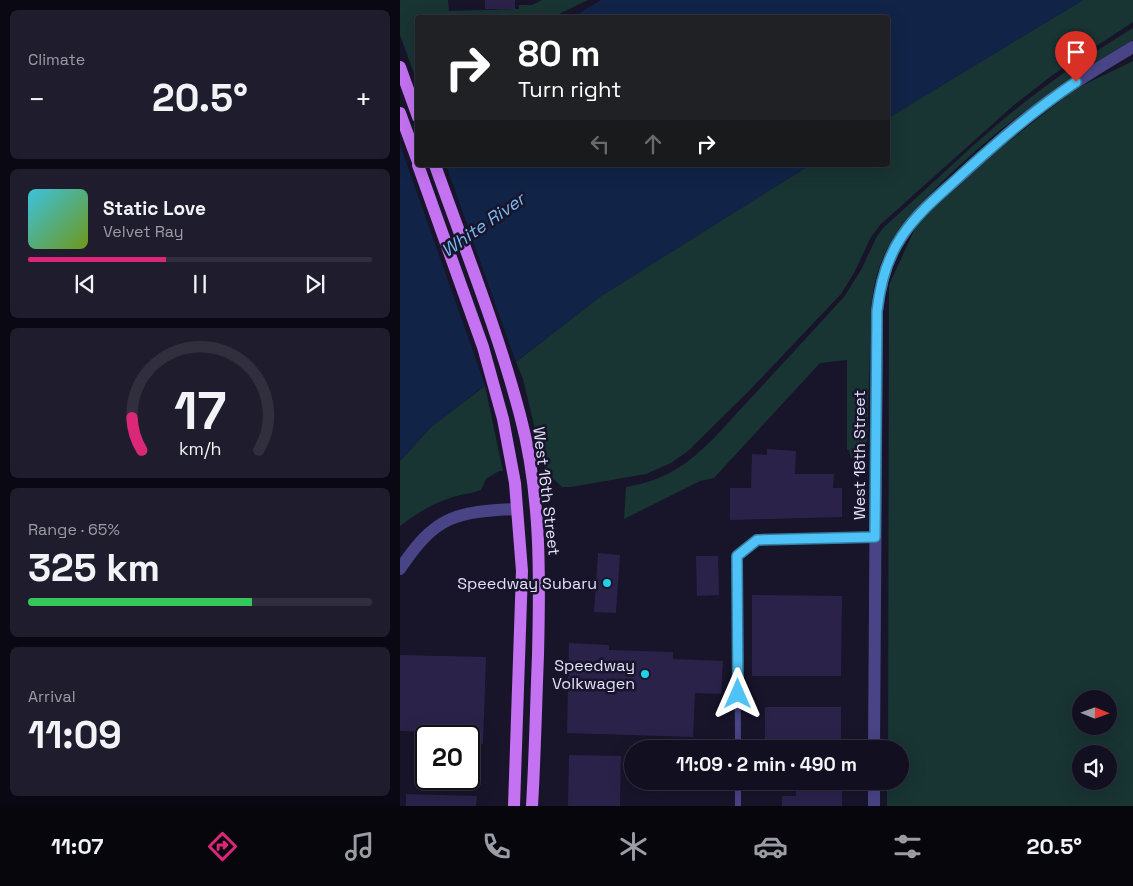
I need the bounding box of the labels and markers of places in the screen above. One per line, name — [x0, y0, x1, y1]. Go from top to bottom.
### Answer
pin — [1055, 31, 1097, 82]
place label: Speedway Subaru — [457, 573, 597, 594]
marker: Speedway Subaru — [601, 577, 613, 589]
place label: Speedway Volkwagen — [552, 655, 635, 694]
marker: Speedway Volkwagen — [639, 668, 651, 680]

